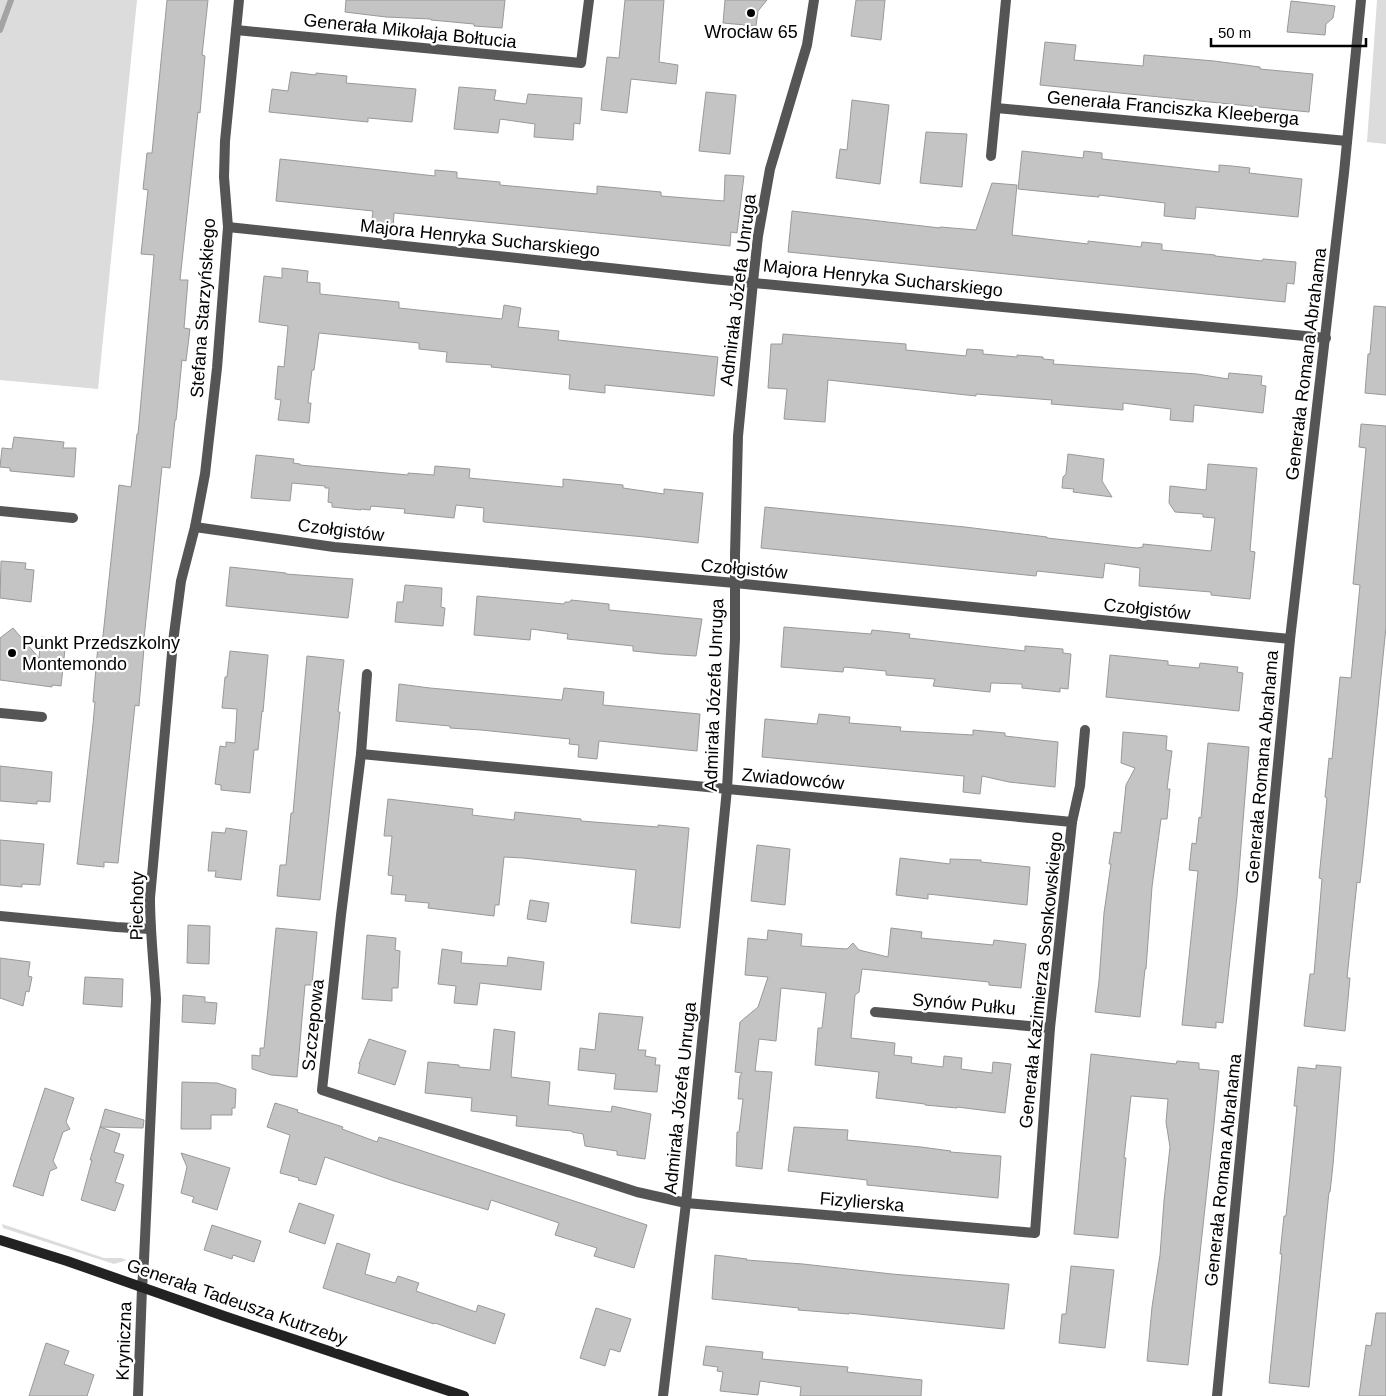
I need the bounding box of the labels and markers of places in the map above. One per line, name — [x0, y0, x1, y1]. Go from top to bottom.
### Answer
marker: Wrocław 65 — [745, 7, 757, 19]
place label: Wrocław 65 — [704, 22, 798, 42]
place label: Punkt Przedszkolny Montemondo — [22, 633, 180, 674]
marker: Punkt Przedszkolny Montemondo — [6, 647, 18, 659]

